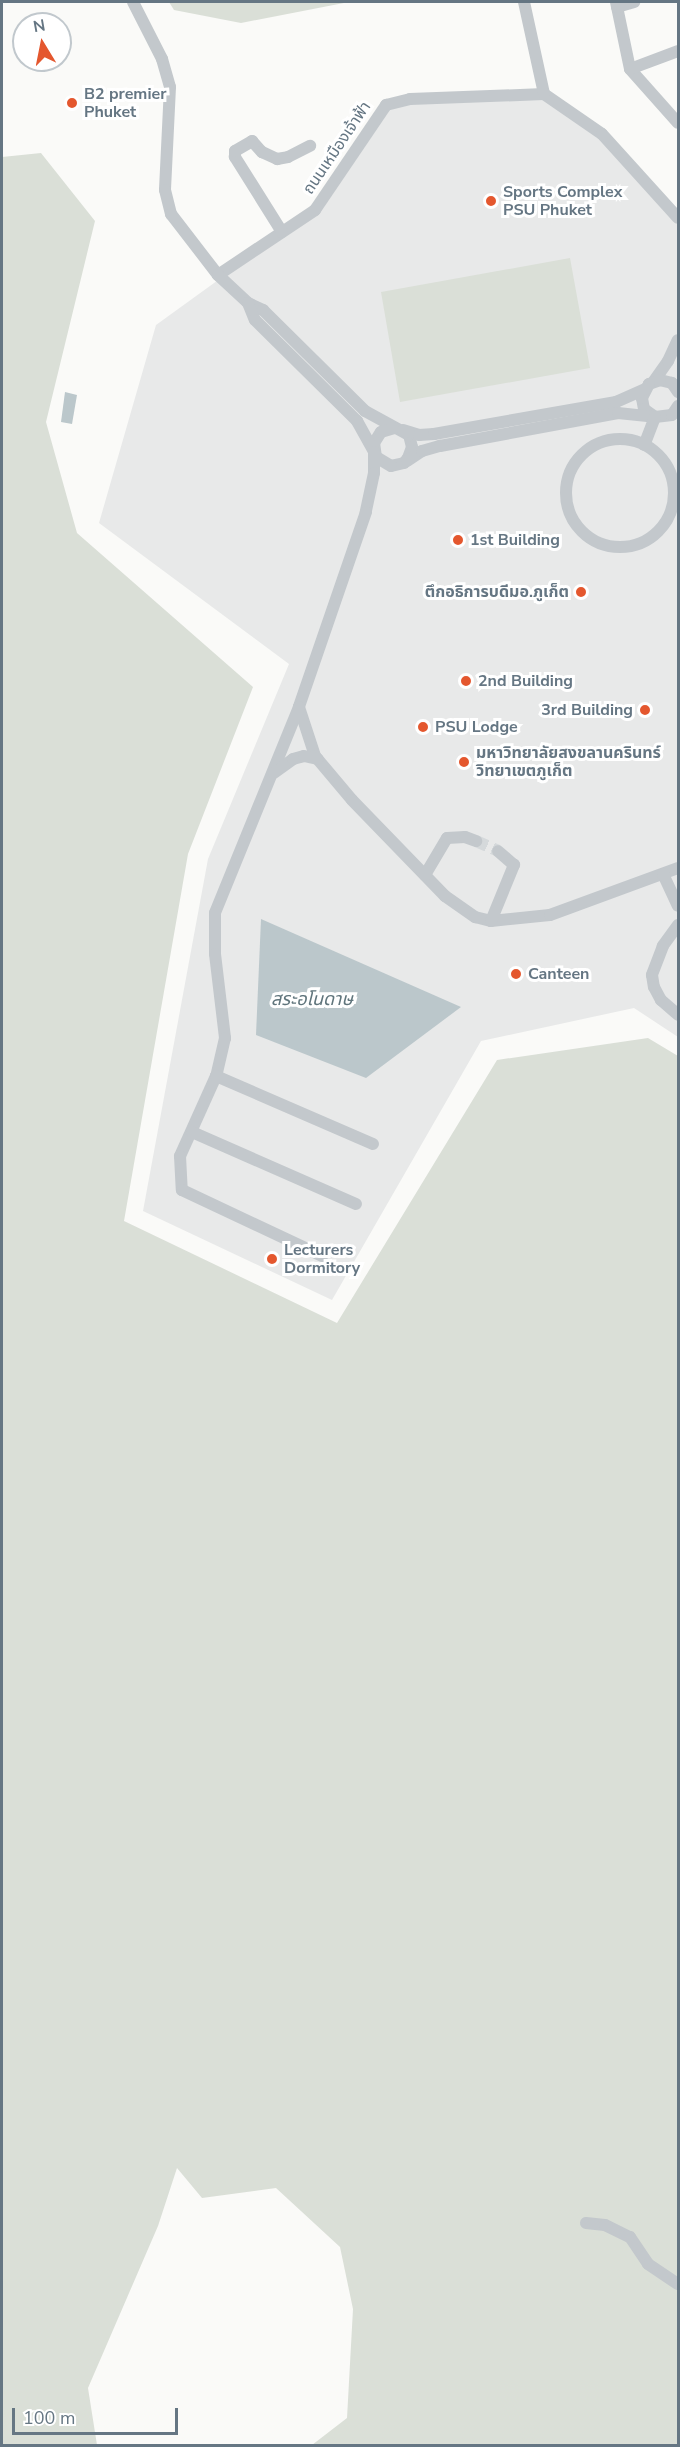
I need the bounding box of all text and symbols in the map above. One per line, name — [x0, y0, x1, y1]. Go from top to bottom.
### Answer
north arrow — [12, 12, 72, 72]
text: N — [31, 14, 47, 38]
place label: B2 premier Phuket — [84, 84, 166, 122]
marker: B2 premier Phuket — [65, 96, 79, 110]
street label: ถนนเหมืองเจ้าฟ้า — [299, 98, 375, 198]
place label: Sports Complex PSU Phuket — [503, 182, 622, 220]
marker: Sports Complex PSU Phuket — [484, 194, 498, 208]
place label: 1st Building — [470, 530, 560, 550]
marker: 1st Building — [451, 533, 465, 547]
place label: ตึกอธิการบดีมอ.ภูเก็ต — [425, 582, 569, 602]
marker: ตึกอธิการบดีมอ.ภูเก็ต — [574, 585, 588, 599]
place label: 2nd Building — [478, 671, 573, 691]
marker: 2nd Building — [459, 674, 473, 688]
place label: 3rd Building — [541, 700, 633, 720]
marker: 3rd Building — [638, 703, 652, 717]
place label: PSU Lodge — [435, 717, 518, 737]
marker: PSU Lodge — [416, 720, 430, 734]
place label: มหาวิทยาลัยสงขลานครินทร์ วิทยาเขตภูเก็ต — [476, 743, 661, 781]
marker: มหาวิทยาลัยสงขลานครินทร์ วิทยาเขตภูเก็ต — [457, 755, 471, 769]
place label: Canteen — [528, 964, 589, 984]
marker: Canteen — [509, 967, 523, 981]
water label: สระอโนดาษ — [271, 988, 353, 1010]
place label: Lecturers Dormitory — [284, 1240, 360, 1278]
marker: Lecturers Dormitory — [265, 1252, 279, 1266]
scale bar — [15, 2396, 182, 2434]
text: 100 m — [23, 2406, 75, 2430]

